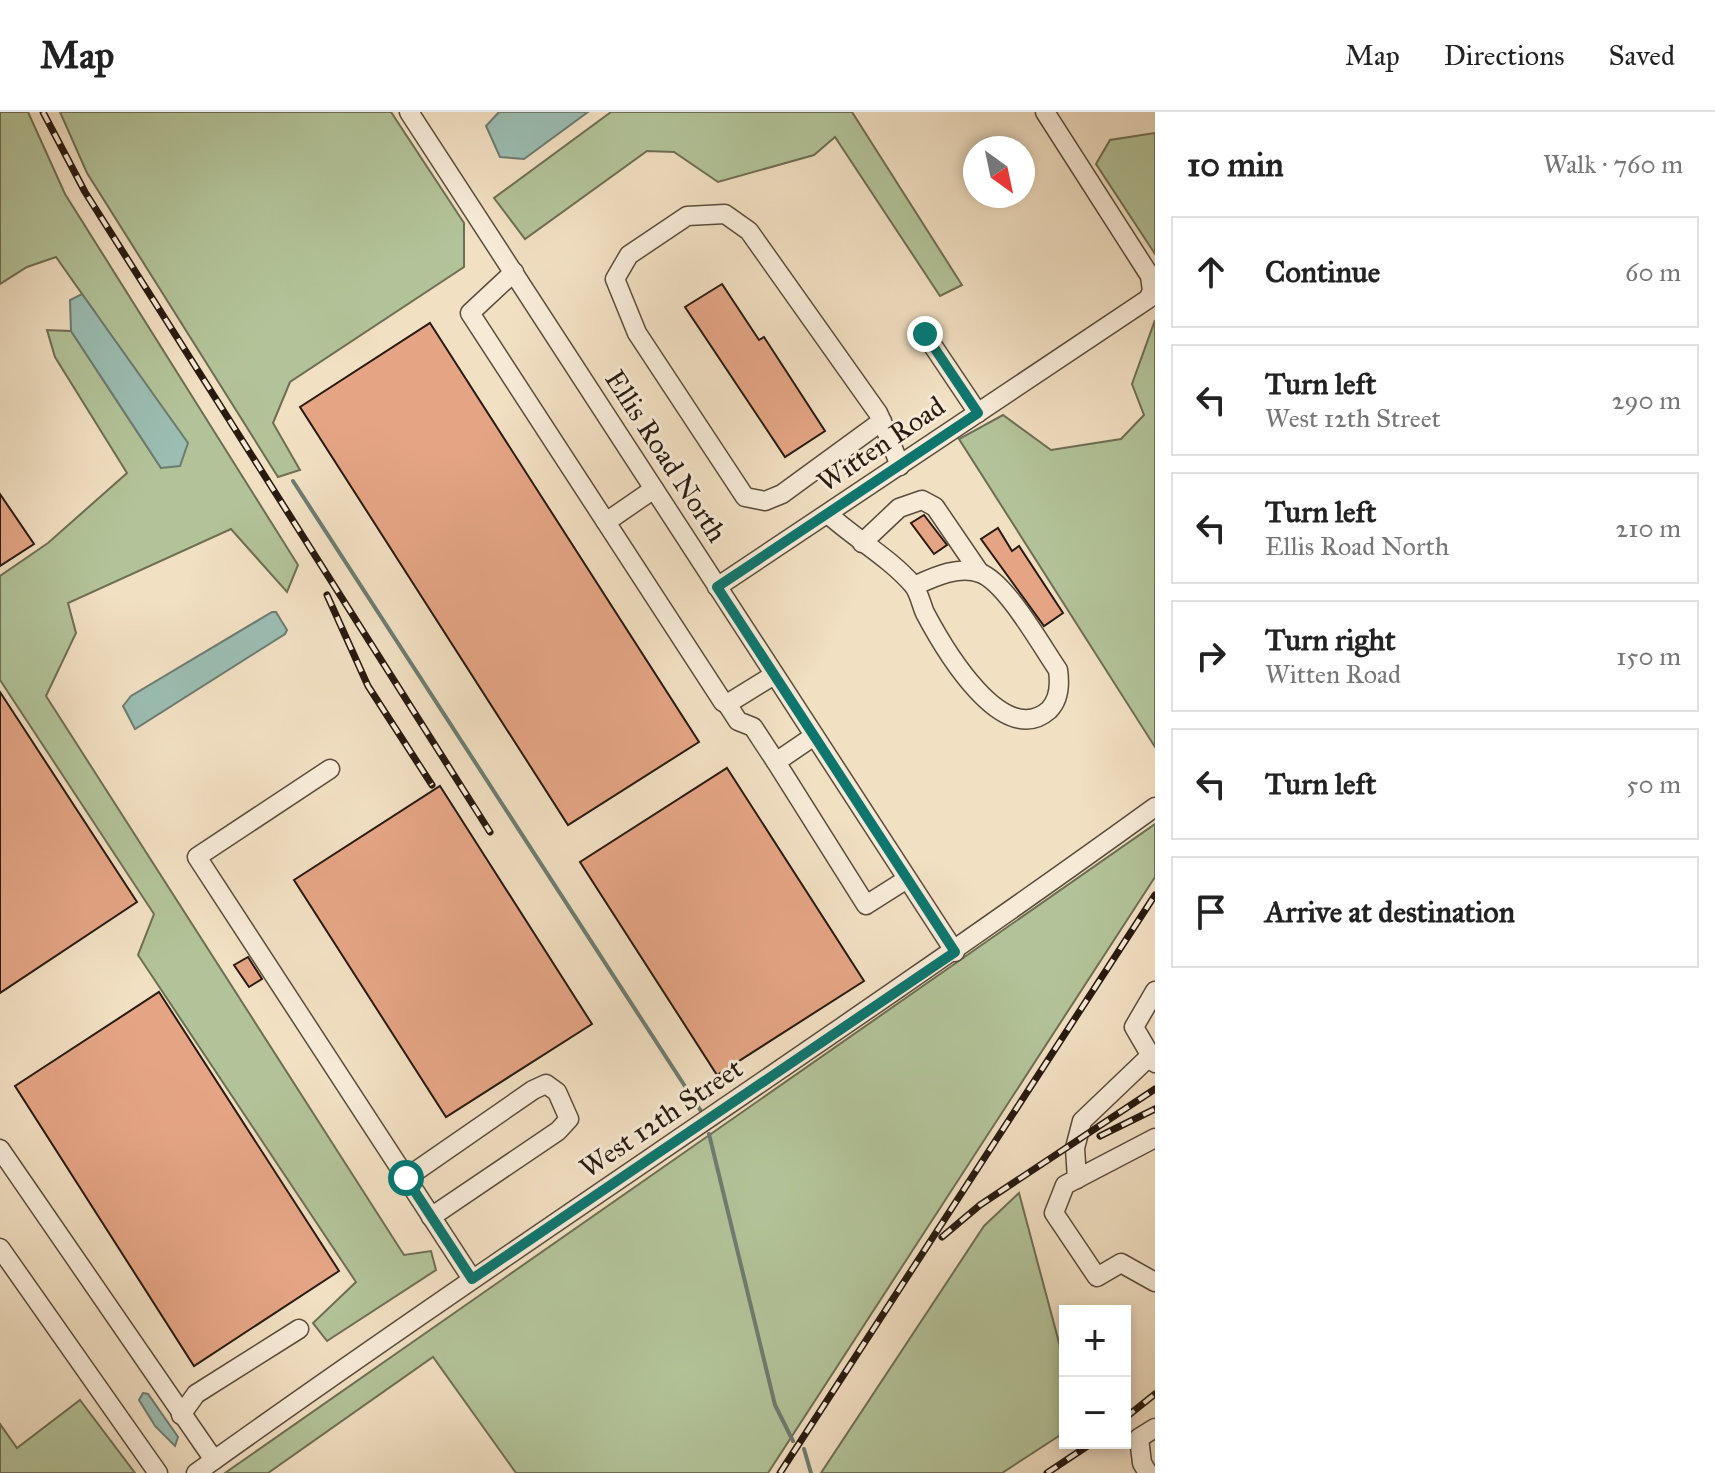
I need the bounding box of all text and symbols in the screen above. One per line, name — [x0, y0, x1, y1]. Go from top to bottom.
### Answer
text: Map — [40, 32, 114, 78]
text: Map — [1345, 38, 1400, 73]
text: Directions — [1444, 38, 1565, 73]
text: Saved — [1609, 38, 1675, 73]
north arrow — [963, 136, 1035, 208]
text: 10 min — [1187, 144, 1284, 185]
text: Walk · 760 m — [1543, 148, 1683, 180]
icon: ahead — [1189, 250, 1233, 294]
text: Continue — [1265, 254, 1380, 290]
text: 60 m — [1625, 256, 1681, 288]
route end — [907, 316, 943, 352]
street label: Ellis Road North — [597, 363, 735, 549]
text: Turn left — [1265, 366, 1376, 402]
icon: left — [1189, 378, 1233, 422]
text: 290 m — [1612, 384, 1681, 416]
street label: Witten Road — [811, 389, 951, 499]
text: West 12th Street — [1265, 402, 1441, 434]
text: Turn left — [1265, 494, 1376, 530]
icon: left — [1189, 506, 1233, 550]
text: 210 m — [1615, 512, 1681, 544]
text: Ellis Road North — [1265, 530, 1449, 562]
text: Turn right — [1265, 622, 1396, 658]
icon: right — [1189, 634, 1233, 678]
text: 150 m — [1616, 640, 1681, 672]
text: Witten Road — [1265, 658, 1401, 690]
icon: left — [1189, 762, 1233, 806]
text: Turn left — [1265, 766, 1376, 802]
text: 50 m — [1626, 768, 1681, 800]
icon: arrive — [1189, 890, 1233, 934]
text: Arrive at destination — [1265, 894, 1515, 930]
street label: West 12th Street — [573, 1051, 749, 1185]
route start — [388, 1160, 424, 1196]
map controls — [1059, 1305, 1131, 1449]
button: + — [1059, 1305, 1131, 1377]
button: − — [1059, 1377, 1131, 1449]

